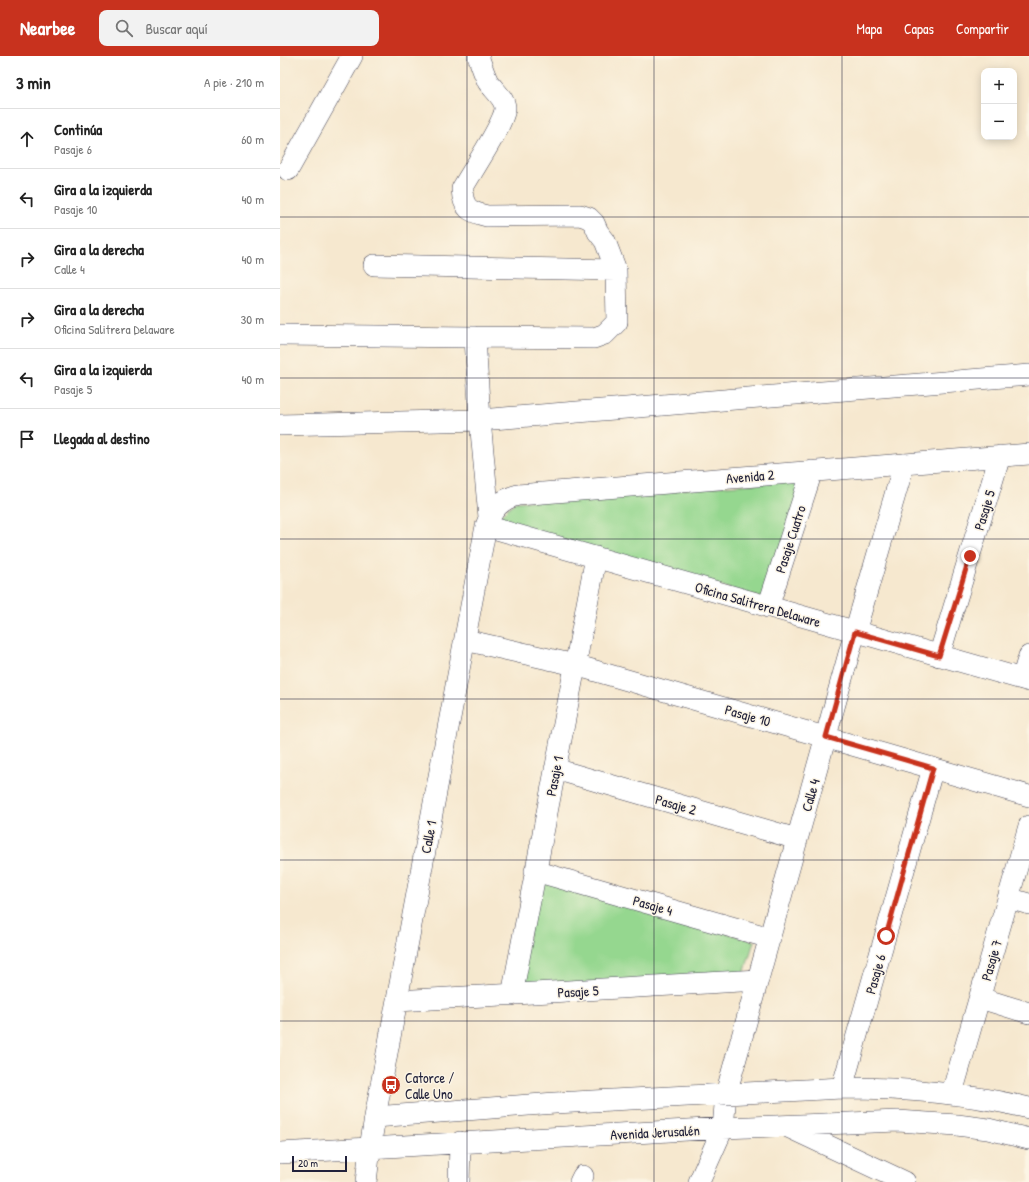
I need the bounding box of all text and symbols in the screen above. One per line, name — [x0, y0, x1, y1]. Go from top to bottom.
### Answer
search box — [99, 10, 379, 46]
text: Nearbee — [20, 15, 75, 41]
icon: search — [113, 17, 135, 39]
text: Buscar aquí — [145, 18, 208, 39]
text: Mapa — [857, 19, 882, 38]
text: Capas — [904, 19, 934, 38]
text: Compartir — [956, 19, 1009, 38]
map controls — [981, 68, 1017, 140]
button: + — [981, 68, 1017, 104]
text: 3 min — [16, 71, 51, 94]
text: A pie · 210 m — [204, 73, 264, 91]
button: − — [981, 104, 1017, 140]
text: Continúa — [54, 119, 102, 140]
icon: ahead — [16, 128, 38, 150]
text: 60 m — [241, 130, 264, 148]
text: Pasaje 6 — [54, 140, 92, 158]
text: Gira a la izquierda — [54, 179, 152, 200]
icon: left — [16, 188, 38, 210]
text: 40 m — [241, 190, 264, 208]
text: Pasaje 10 — [54, 200, 97, 218]
text: Gira a la derecha — [54, 239, 144, 260]
icon: right — [16, 248, 38, 270]
text: 40 m — [241, 250, 264, 268]
text: Calle 4 — [54, 260, 85, 278]
text: Gira a la derecha — [54, 299, 144, 320]
icon: right — [16, 308, 38, 330]
text: 30 m — [241, 310, 264, 328]
text: Oficina Salitrera Delaware — [54, 320, 175, 338]
text: Gira a la izquierda — [54, 359, 152, 380]
icon: left — [16, 368, 38, 390]
text: 40 m — [241, 370, 264, 388]
text: Pasaje 5 — [54, 380, 92, 398]
icon: arrive — [16, 428, 38, 450]
text: Llegada al destino — [54, 428, 150, 449]
street label: Avenida 2 — [725, 464, 775, 488]
street label: Pasaje 5 — [969, 487, 1000, 533]
street label: Pasaje Cuatro — [770, 503, 811, 575]
route end — [961, 547, 979, 565]
street label: Oficina Salitrera Delaware — [693, 577, 824, 631]
street label: Pasaje 10 — [723, 699, 773, 732]
street label: Pasaje 1 — [541, 754, 568, 798]
street label: Calle 4 — [796, 776, 824, 814]
street label: Pasaje 2 — [653, 789, 699, 820]
street label: Calle 1 — [416, 819, 440, 855]
street label: Pasaje 4 — [631, 890, 675, 921]
route start — [877, 927, 895, 945]
street label: Pasaje 7 — [976, 937, 1007, 983]
street label: Pasaje 6 — [860, 951, 891, 996]
street label: Pasaje 5 — [557, 980, 599, 1003]
place label: Catorce / Calle Uno — [405, 1068, 454, 1103]
bus stop icon: Catorce / Calle Uno — [380, 1074, 402, 1096]
street label: Avenida Jerusalén — [610, 1120, 700, 1144]
scale bar — [292, 1154, 347, 1173]
text: 20 m — [298, 1156, 318, 1170]

